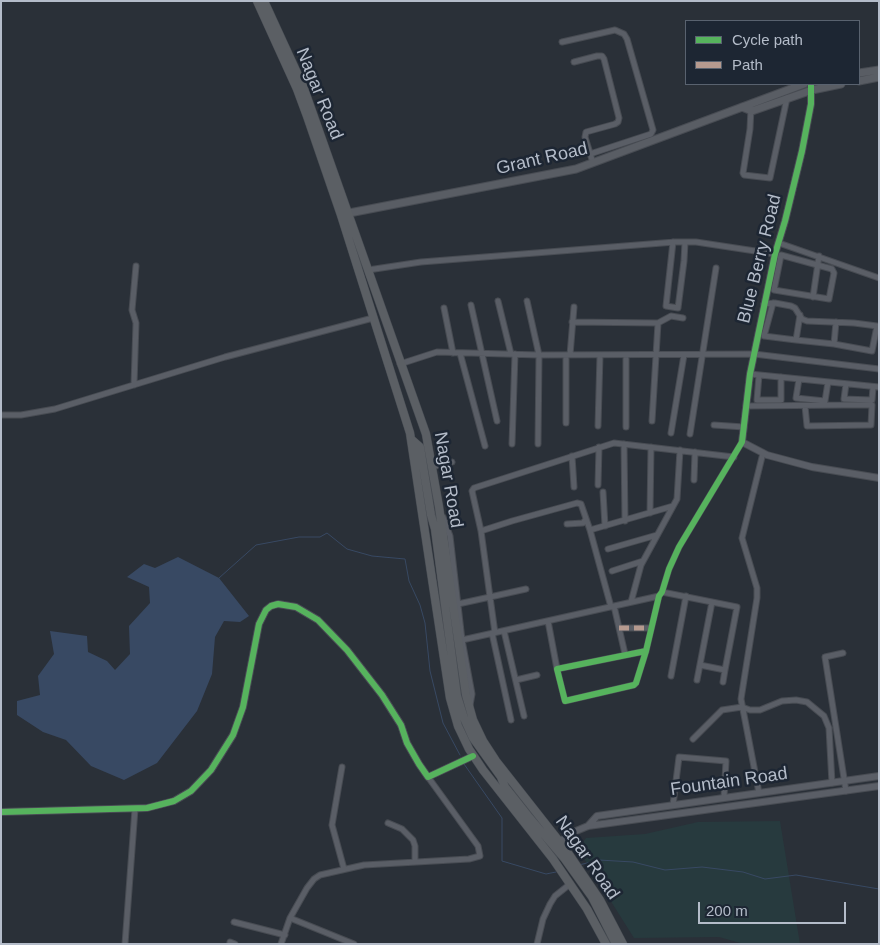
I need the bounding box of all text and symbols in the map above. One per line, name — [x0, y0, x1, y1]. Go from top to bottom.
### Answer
legend — [685, 20, 860, 85]
text: Cycle path — [732, 31, 803, 48]
street label: Nagar Road — [291, 45, 347, 143]
text: Path — [732, 56, 763, 73]
street label: Grant Road — [494, 138, 590, 180]
street label: Blue Berry Road — [734, 192, 786, 326]
street label: Nagar Road — [429, 430, 467, 530]
street label: Fountain Road — [669, 763, 789, 801]
street label: Nagar Road — [550, 812, 624, 904]
scale bar — [700, 892, 848, 924]
text: 200 m — [706, 902, 748, 919]

